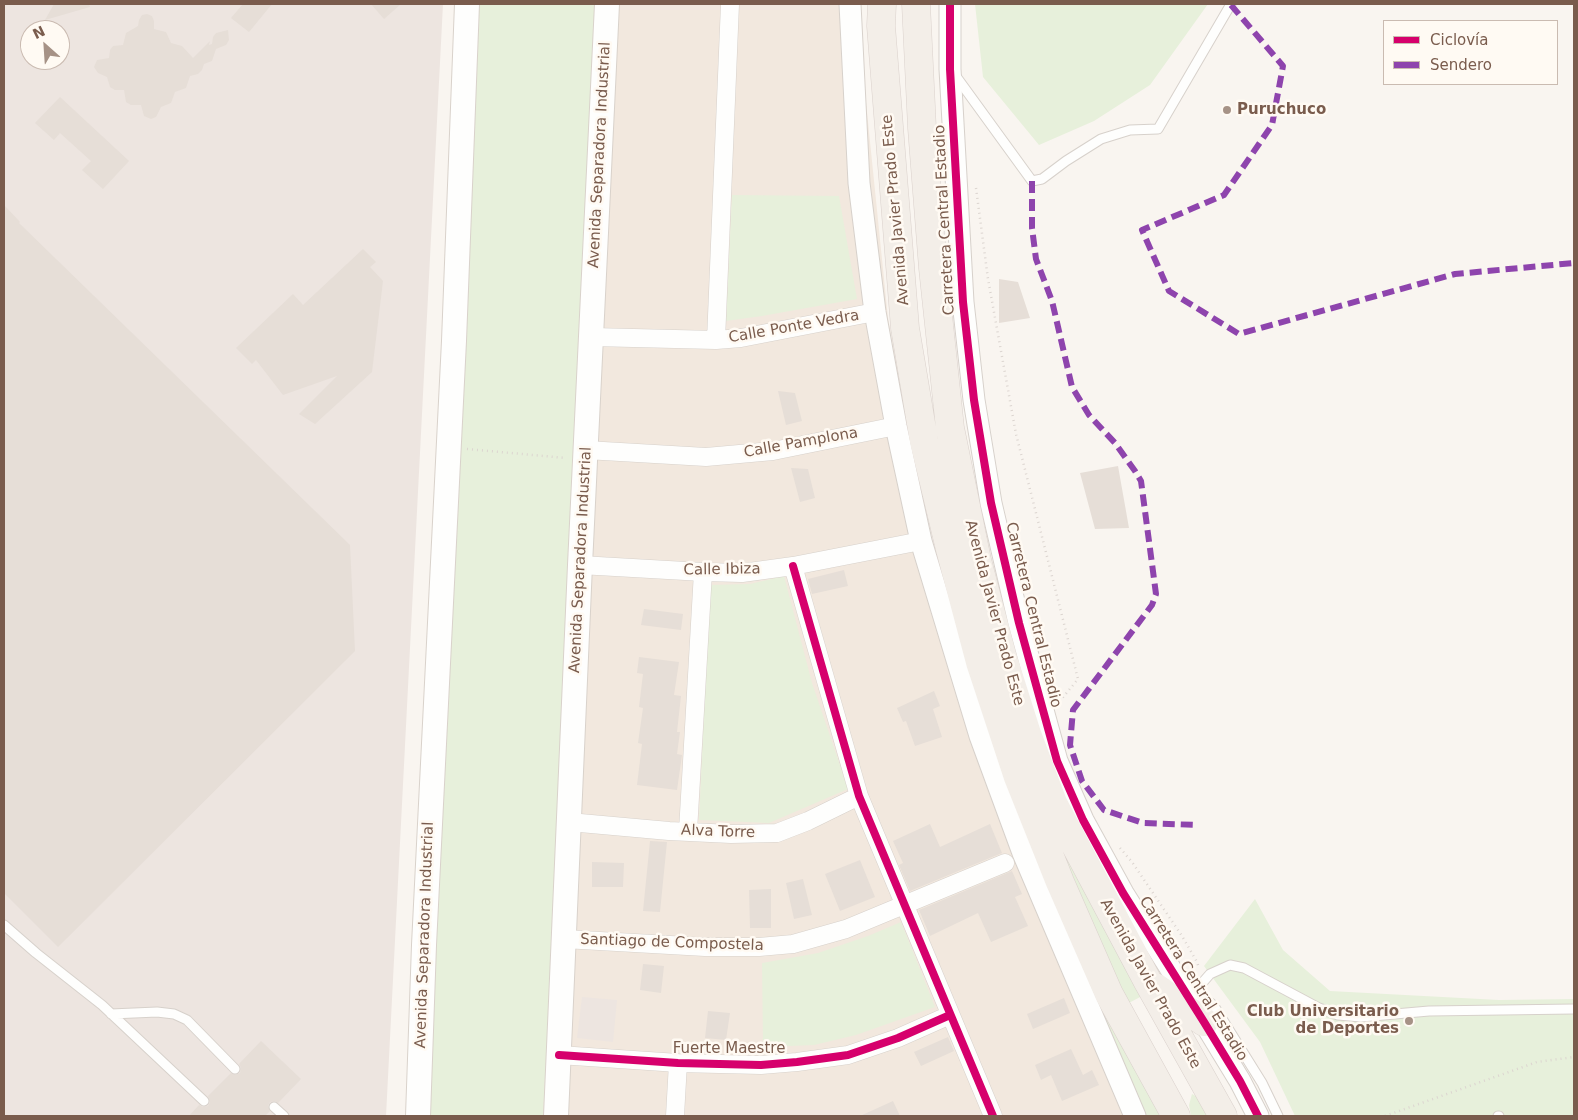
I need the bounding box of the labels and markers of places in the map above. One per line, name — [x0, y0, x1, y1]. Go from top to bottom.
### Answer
place label: Puruchuco — [1237, 101, 1326, 119]
marker: Puruchuco — [1221, 104, 1233, 116]
place label: Club Universitario de Deportes — [1247, 1003, 1399, 1038]
marker: Club Universitario de Deportes — [1403, 1015, 1415, 1027]

